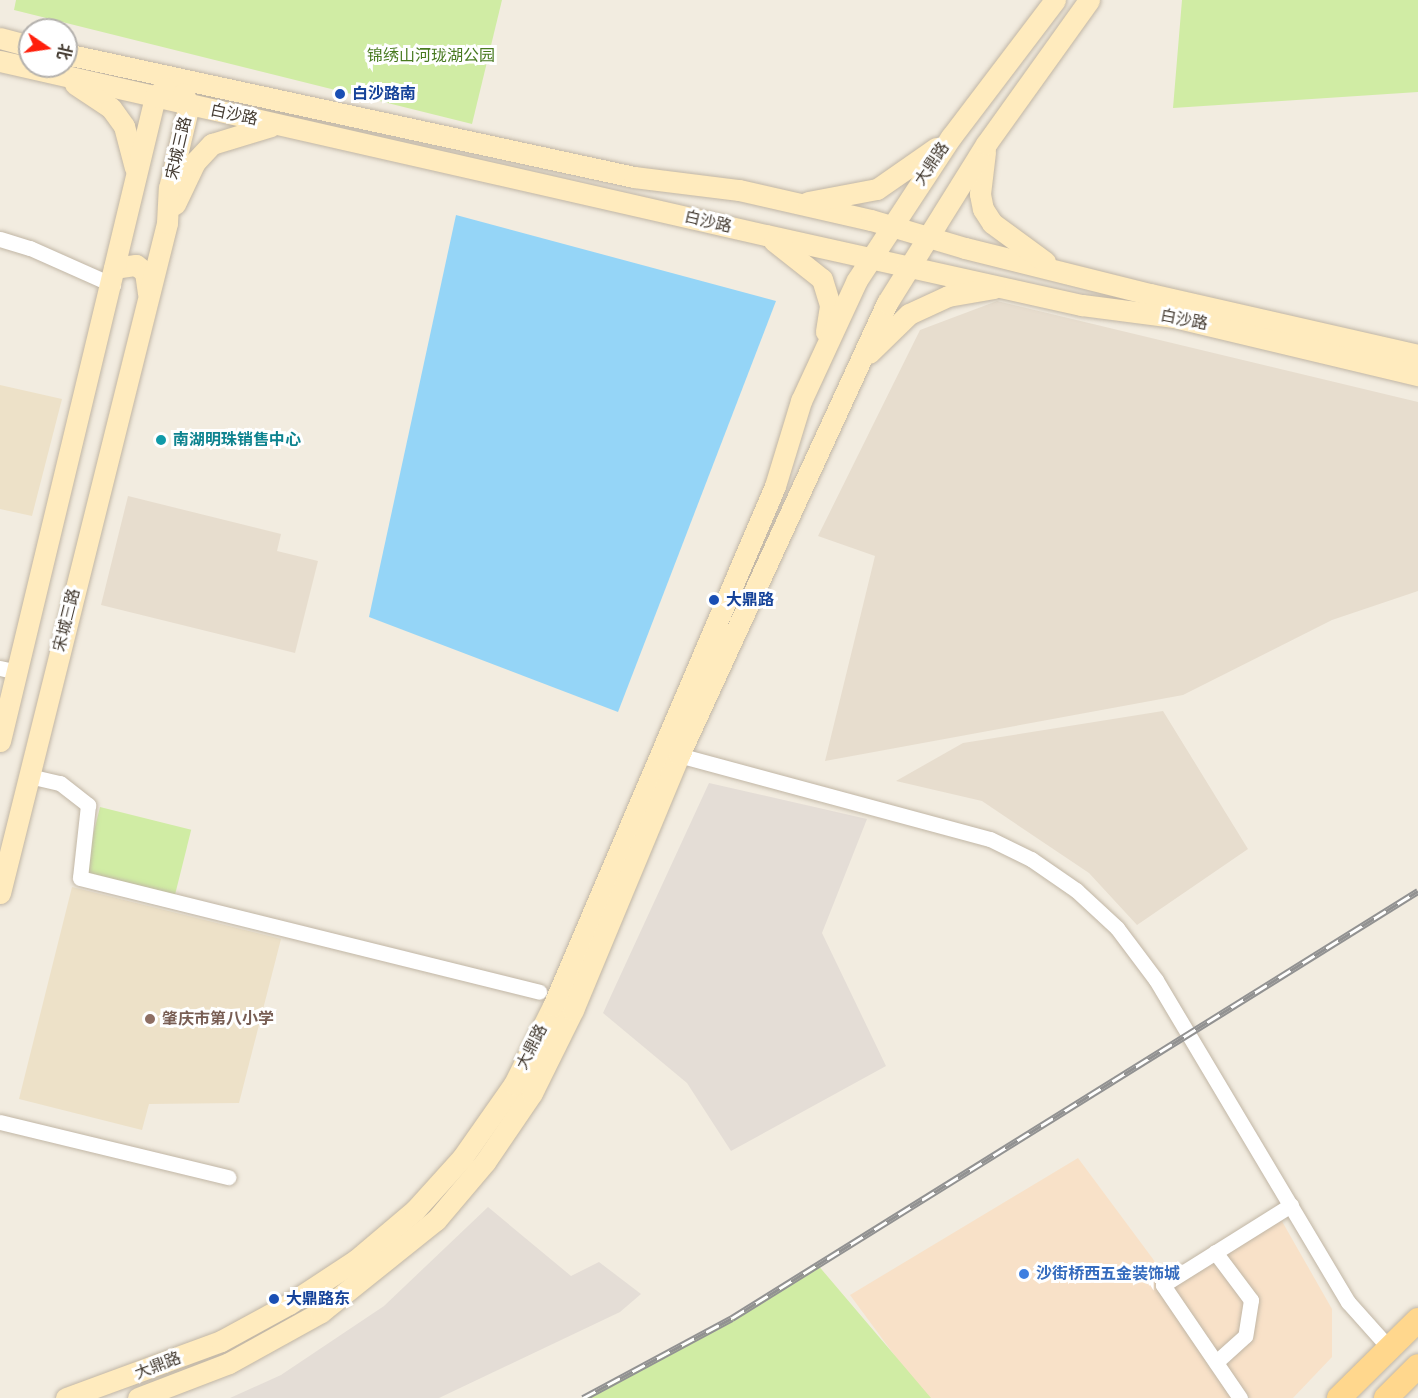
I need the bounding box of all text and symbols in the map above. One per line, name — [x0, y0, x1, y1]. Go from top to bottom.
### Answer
north arrow — [18, 18, 78, 78]
text: 北 — [53, 42, 75, 62]
park label: 锦绣山河珑湖公园 — [367, 46, 495, 66]
place label: 白沙路南 — [352, 84, 416, 104]
marker: 白沙路南 — [333, 87, 347, 101]
street label: 白沙路 — [209, 101, 259, 129]
street label: 宋城三路 — [162, 115, 196, 181]
street label: 大鼎路 — [911, 139, 953, 189]
street label: 白沙路 — [682, 207, 734, 237]
street label: 白沙路 — [1159, 306, 1209, 334]
place label: 南湖明珠销售中心 — [173, 430, 301, 450]
marker: 南湖明珠销售中心 — [154, 433, 168, 447]
street label: 宋城三路 — [50, 587, 84, 653]
place label: 大鼎路 — [726, 590, 774, 610]
marker: 大鼎路 — [707, 593, 721, 607]
place label: 肇庆市第八小学 — [162, 1009, 274, 1029]
marker: 肇庆市第八小学 — [143, 1012, 157, 1026]
street label: 大鼎路 — [513, 1021, 551, 1073]
place label: 沙街桥西五金装饰城 — [1036, 1264, 1180, 1284]
marker: 沙街桥西五金装饰城 — [1017, 1267, 1031, 1281]
place label: 大鼎路东 — [286, 1289, 350, 1309]
marker: 大鼎路东 — [267, 1292, 281, 1306]
street label: 大鼎路 — [132, 1348, 184, 1384]

